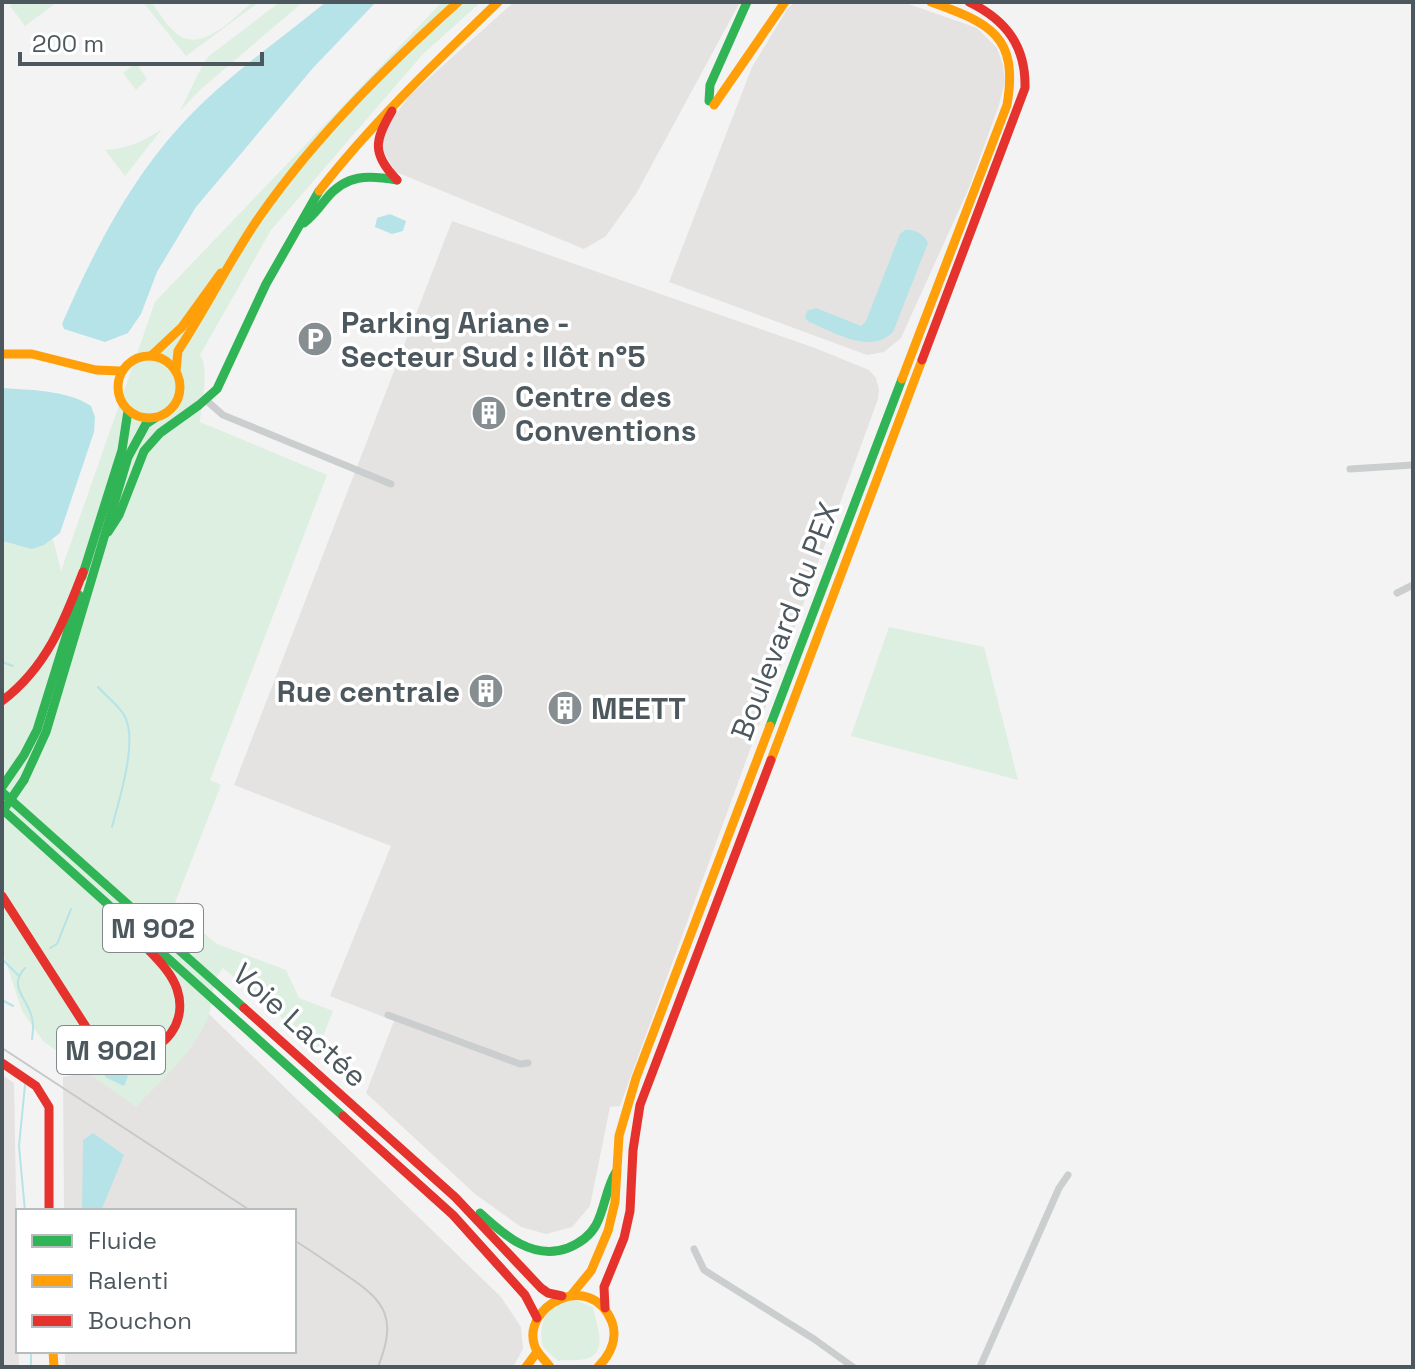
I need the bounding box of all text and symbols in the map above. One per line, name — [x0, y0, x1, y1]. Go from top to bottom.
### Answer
scale bar — [20, 16, 262, 66]
text: 200 m — [32, 28, 104, 59]
place label: Parking Ariane - Secteur Sud : Ilôt n°5 — [341, 303, 645, 376]
parking icon: Parking Ariane - Secteur Sud : Ilôt n°5 — [296, 320, 334, 358]
place label: Centre des Conventions — [515, 377, 696, 450]
building icon: Centre des Conventions — [470, 394, 508, 432]
street label: Boulevard du PEX — [722, 497, 848, 745]
place label: Rue centrale — [277, 672, 460, 711]
building icon: Rue centrale — [467, 672, 505, 710]
building icon: MEETT — [546, 689, 584, 727]
place label: MEETT — [591, 689, 686, 728]
road number: M 902 — [103, 904, 203, 952]
street label: Voie Lactée — [224, 954, 376, 1096]
road number: M 902l — [57, 1026, 165, 1074]
legend — [16, 1209, 296, 1353]
text: Fluide — [88, 1225, 157, 1256]
text: Ralenti — [88, 1265, 168, 1296]
text: Bouchon — [88, 1305, 192, 1336]

